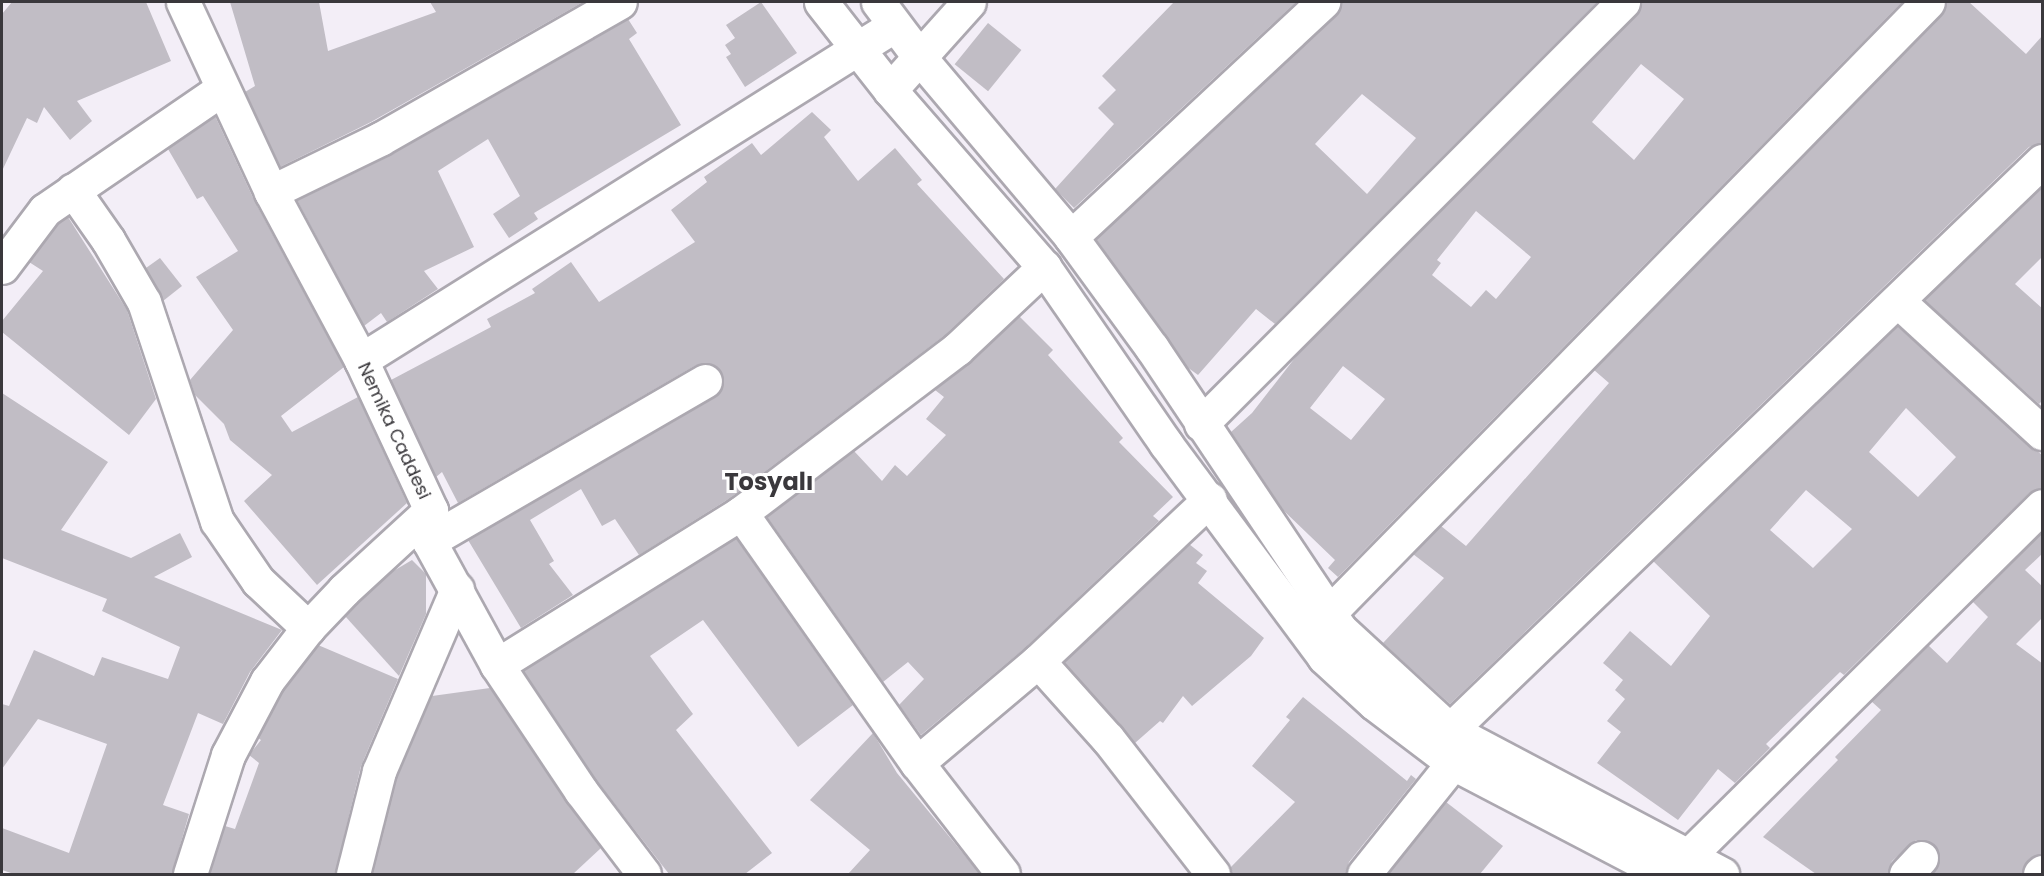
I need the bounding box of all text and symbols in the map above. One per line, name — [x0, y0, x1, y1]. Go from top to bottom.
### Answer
street label: Nemika Caddesi — [353, 359, 435, 503]
district label: Tosyalı — [724, 468, 814, 496]

